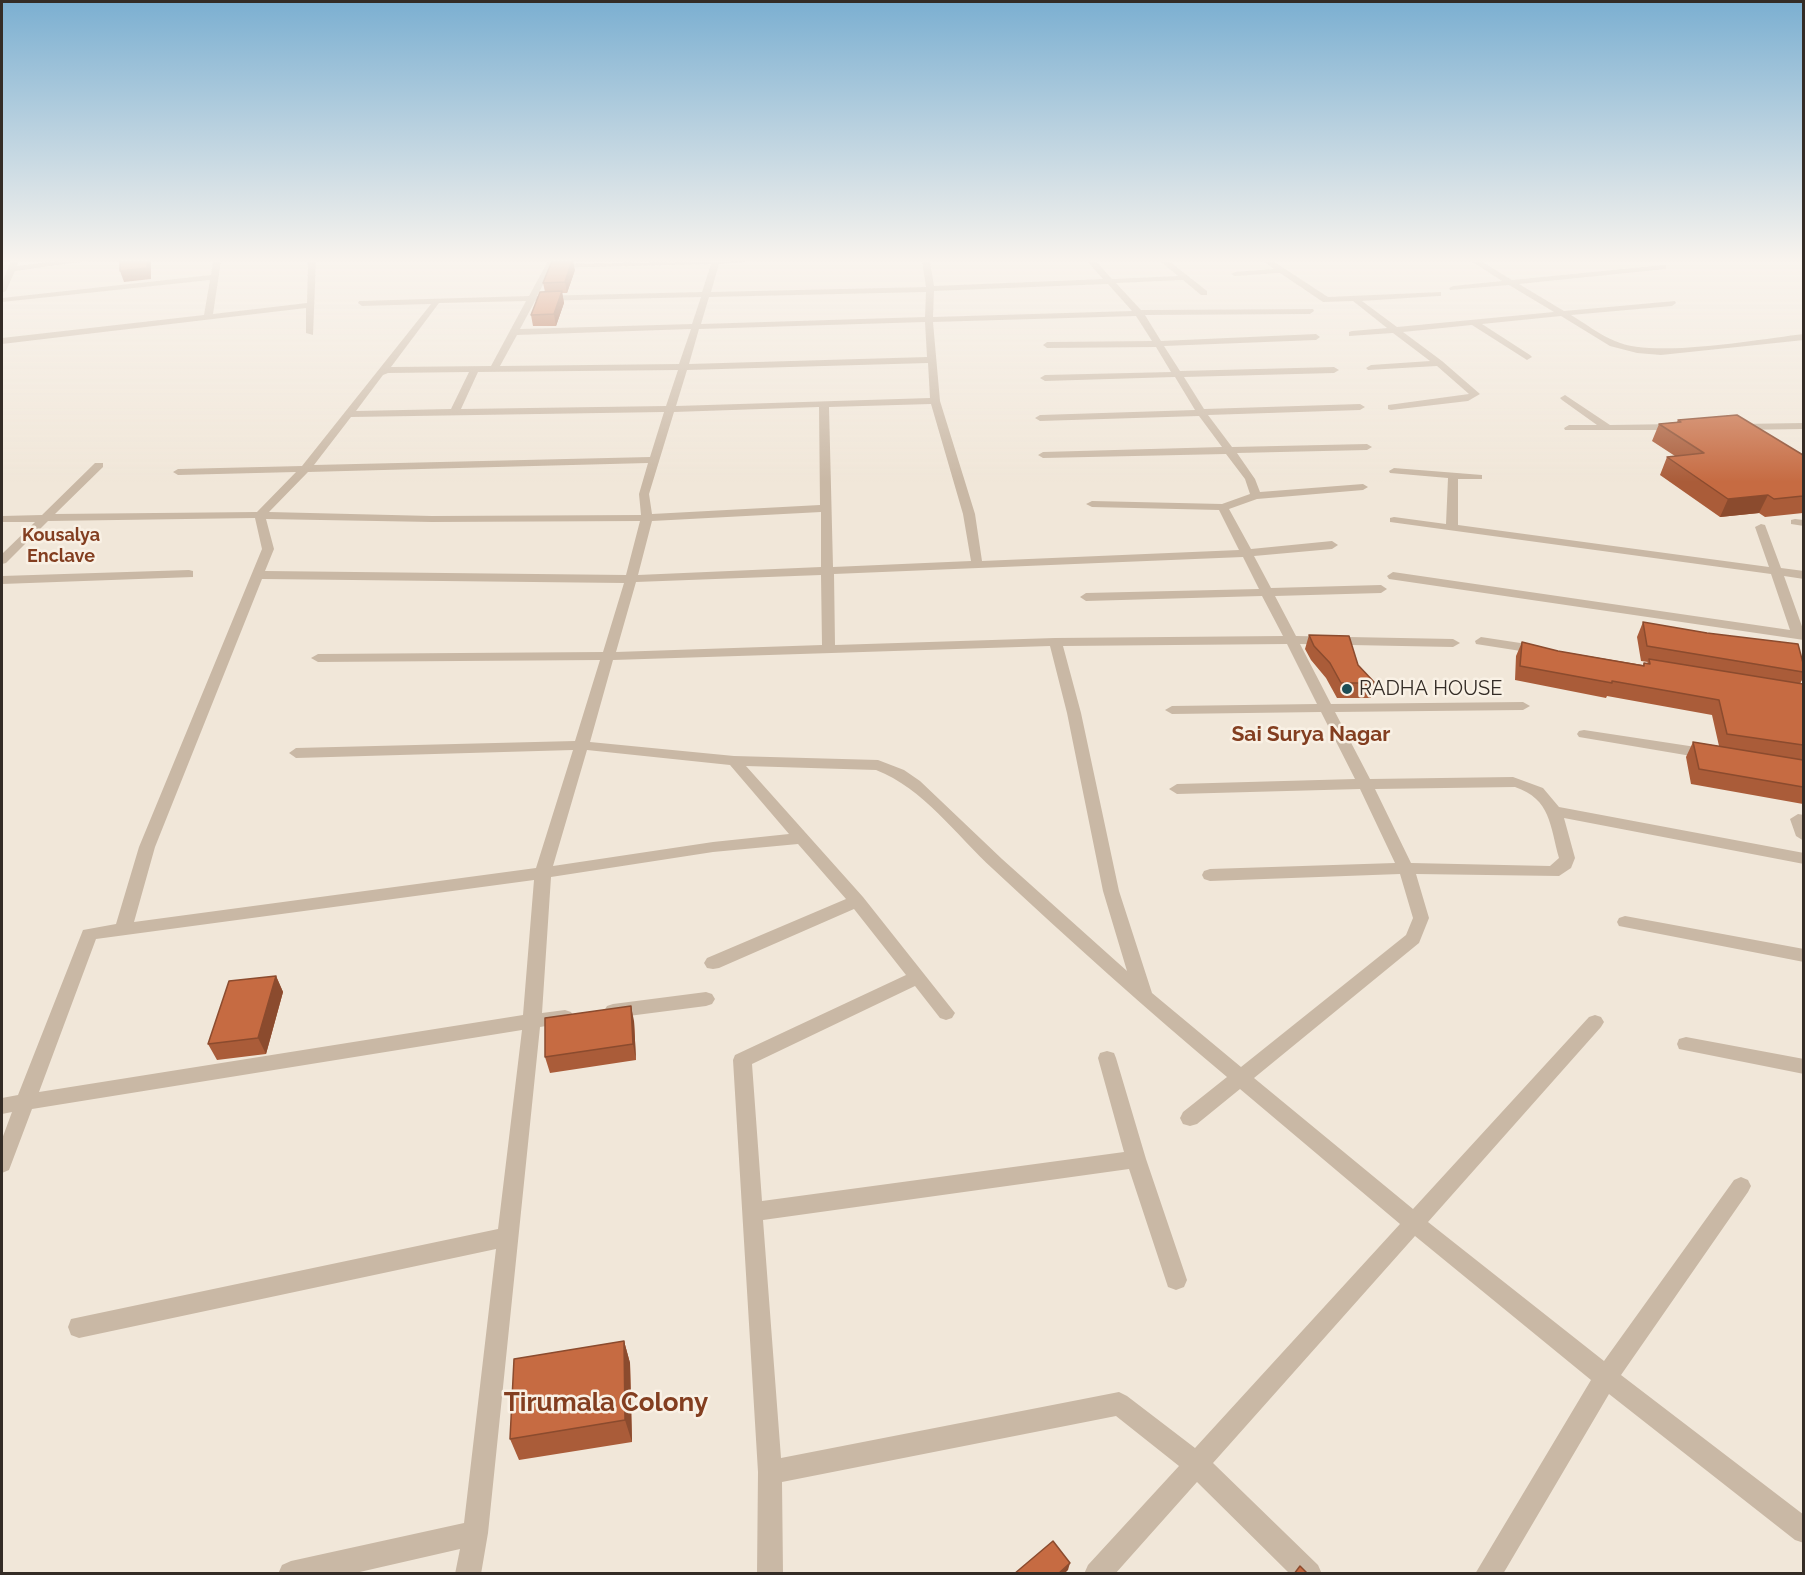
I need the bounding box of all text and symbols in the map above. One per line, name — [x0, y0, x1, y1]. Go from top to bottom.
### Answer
district label: Kousalya Enclave — [22, 525, 100, 568]
place label: RADHA HOUSE — [1359, 677, 1502, 701]
marker: RADHA HOUSE — [1340, 682, 1354, 696]
district label: Sai Surya Nagar — [1231, 722, 1391, 748]
district label: Tirumala Colony — [504, 1387, 708, 1419]

